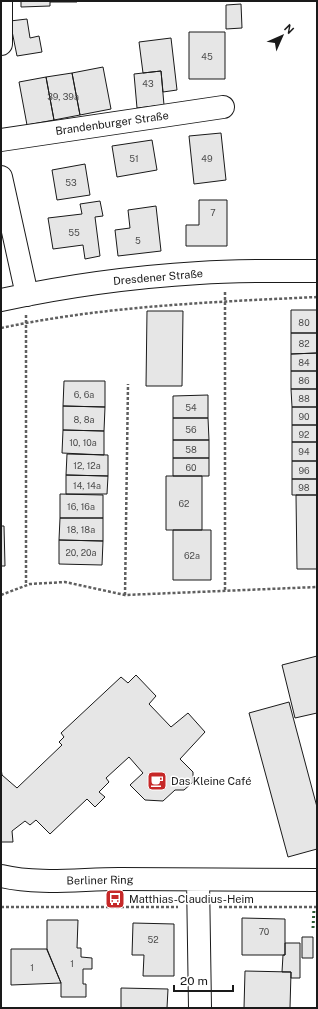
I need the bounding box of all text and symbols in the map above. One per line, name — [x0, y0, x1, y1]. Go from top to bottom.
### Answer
north arrow — [262, 16, 302, 56]
text: N — [282, 22, 296, 36]
house number: 45 — [201, 51, 213, 62]
house number: 43 — [142, 78, 154, 89]
house number: 39, 39a — [47, 91, 79, 102]
street label: Brandenburger Straße — [55, 109, 169, 137]
house number: 51 — [129, 153, 139, 164]
house number: 49 — [201, 153, 213, 164]
house number: 53 — [65, 177, 77, 188]
house number: 7 — [210, 207, 216, 218]
house number: 55 — [68, 227, 80, 238]
house number: 5 — [135, 235, 141, 246]
street label: Dresdener Straße — [113, 267, 203, 287]
house number: 80 — [298, 317, 310, 328]
house number: 82 — [298, 338, 310, 349]
house number: 84 — [298, 357, 310, 368]
house number: 86 — [298, 375, 310, 386]
house number: 6, 6a — [74, 389, 94, 400]
house number: 88 — [298, 393, 310, 404]
house number: 54 — [185, 402, 197, 413]
house number: 90 — [298, 411, 310, 422]
house number: 8, 8a — [74, 414, 94, 425]
house number: 56 — [185, 424, 197, 435]
house number: 92 — [299, 429, 309, 440]
house number: 10, 10a — [69, 437, 97, 448]
house number: 58 — [185, 444, 197, 455]
house number: 94 — [298, 446, 310, 457]
house number: 12, 12a — [73, 460, 101, 471]
house number: 60 — [185, 462, 197, 473]
house number: 96 — [298, 465, 310, 476]
house number: 14, 14a — [73, 480, 101, 491]
house number: 98 — [298, 482, 310, 493]
house number: 62 — [179, 498, 189, 509]
house number: 16, 16a — [67, 501, 95, 512]
house number: 18, 18a — [67, 524, 95, 535]
house number: 20, 20a — [65, 547, 97, 558]
house number: 62a — [184, 550, 200, 561]
cafe icon: Das Kleine Café — [146, 770, 168, 792]
place label: Das Kleine Café — [171, 775, 252, 787]
street label: Berliner Ring — [66, 873, 134, 887]
bus stop icon: Matthias-Claudius-Heim — [104, 888, 126, 910]
place label: Matthias-Claudius-Heim — [129, 893, 254, 905]
house number: 70 — [259, 926, 270, 937]
house number: 52 — [147, 934, 159, 945]
house number: 1 — [70, 958, 74, 969]
house number: 1 — [30, 962, 34, 973]
scale bar — [174, 967, 233, 993]
text: 20 m — [180, 974, 208, 988]

